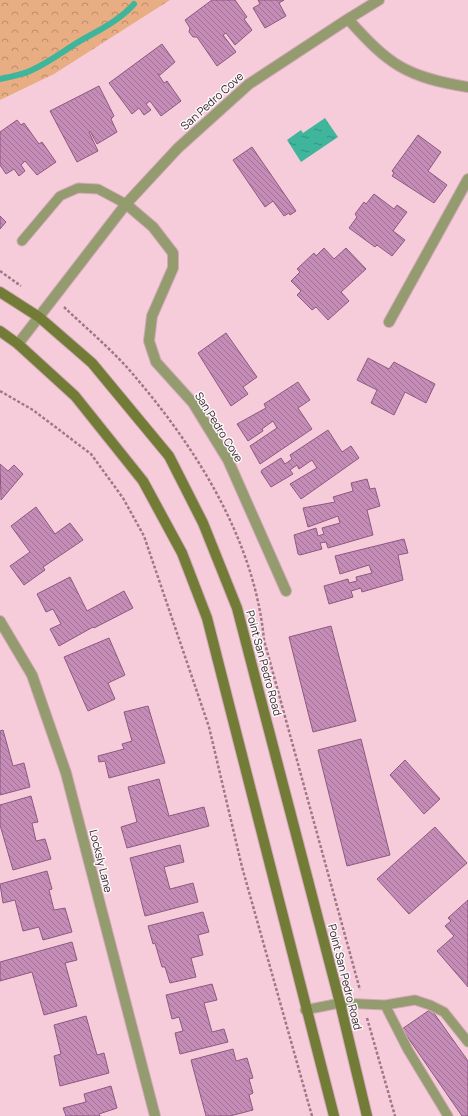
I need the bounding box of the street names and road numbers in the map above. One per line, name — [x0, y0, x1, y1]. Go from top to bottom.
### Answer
street label: San Pedro Cove — [177, 68, 247, 133]
street label: San Pedro Cove — [192, 389, 247, 465]
street label: Point San Pedro Road — [243, 608, 286, 717]
street label: Locksly Lane — [86, 828, 117, 895]
street label: Point San Pedro Road — [325, 922, 366, 1031]

